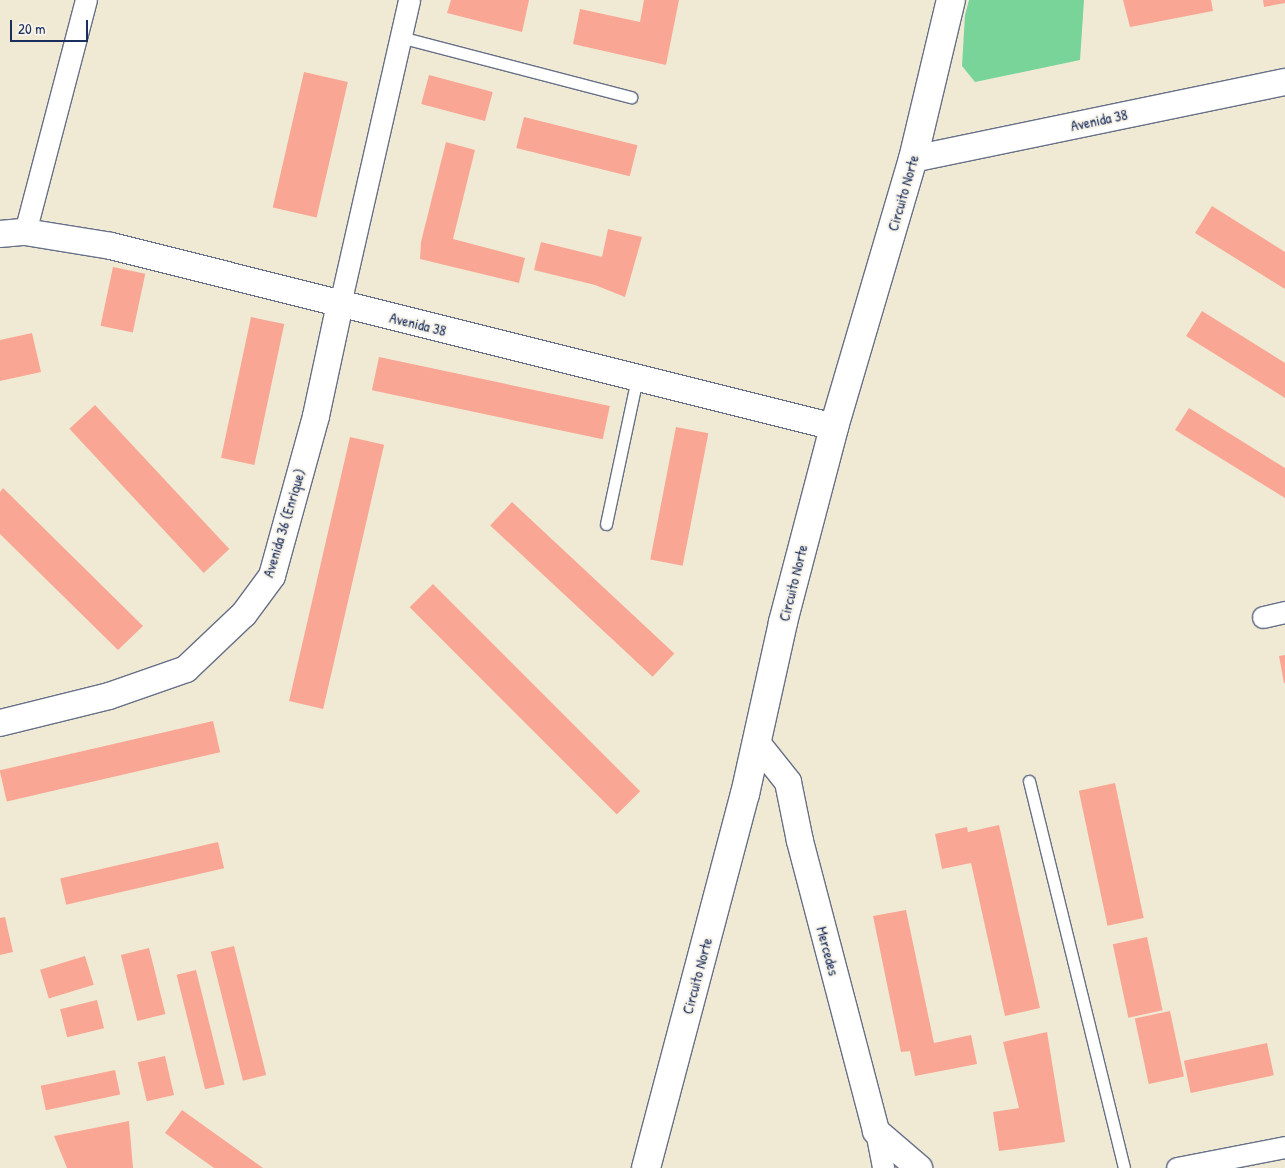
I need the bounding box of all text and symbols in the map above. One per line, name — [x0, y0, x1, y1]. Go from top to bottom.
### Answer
scale bar — [12, 10, 90, 42]
text: 20 m — [18, 18, 45, 39]
street label: Avenida 38 — [1069, 105, 1129, 135]
street label: Circuito Norte — [884, 153, 922, 233]
street label: Avenida 38 — [388, 308, 448, 340]
street label: Avenida 36 (Enrique) — [259, 466, 309, 580]
street label: Circuito Norte — [775, 543, 811, 623]
street label: Mercedes — [813, 924, 843, 978]
street label: Circuito Norte — [678, 936, 716, 1016]

